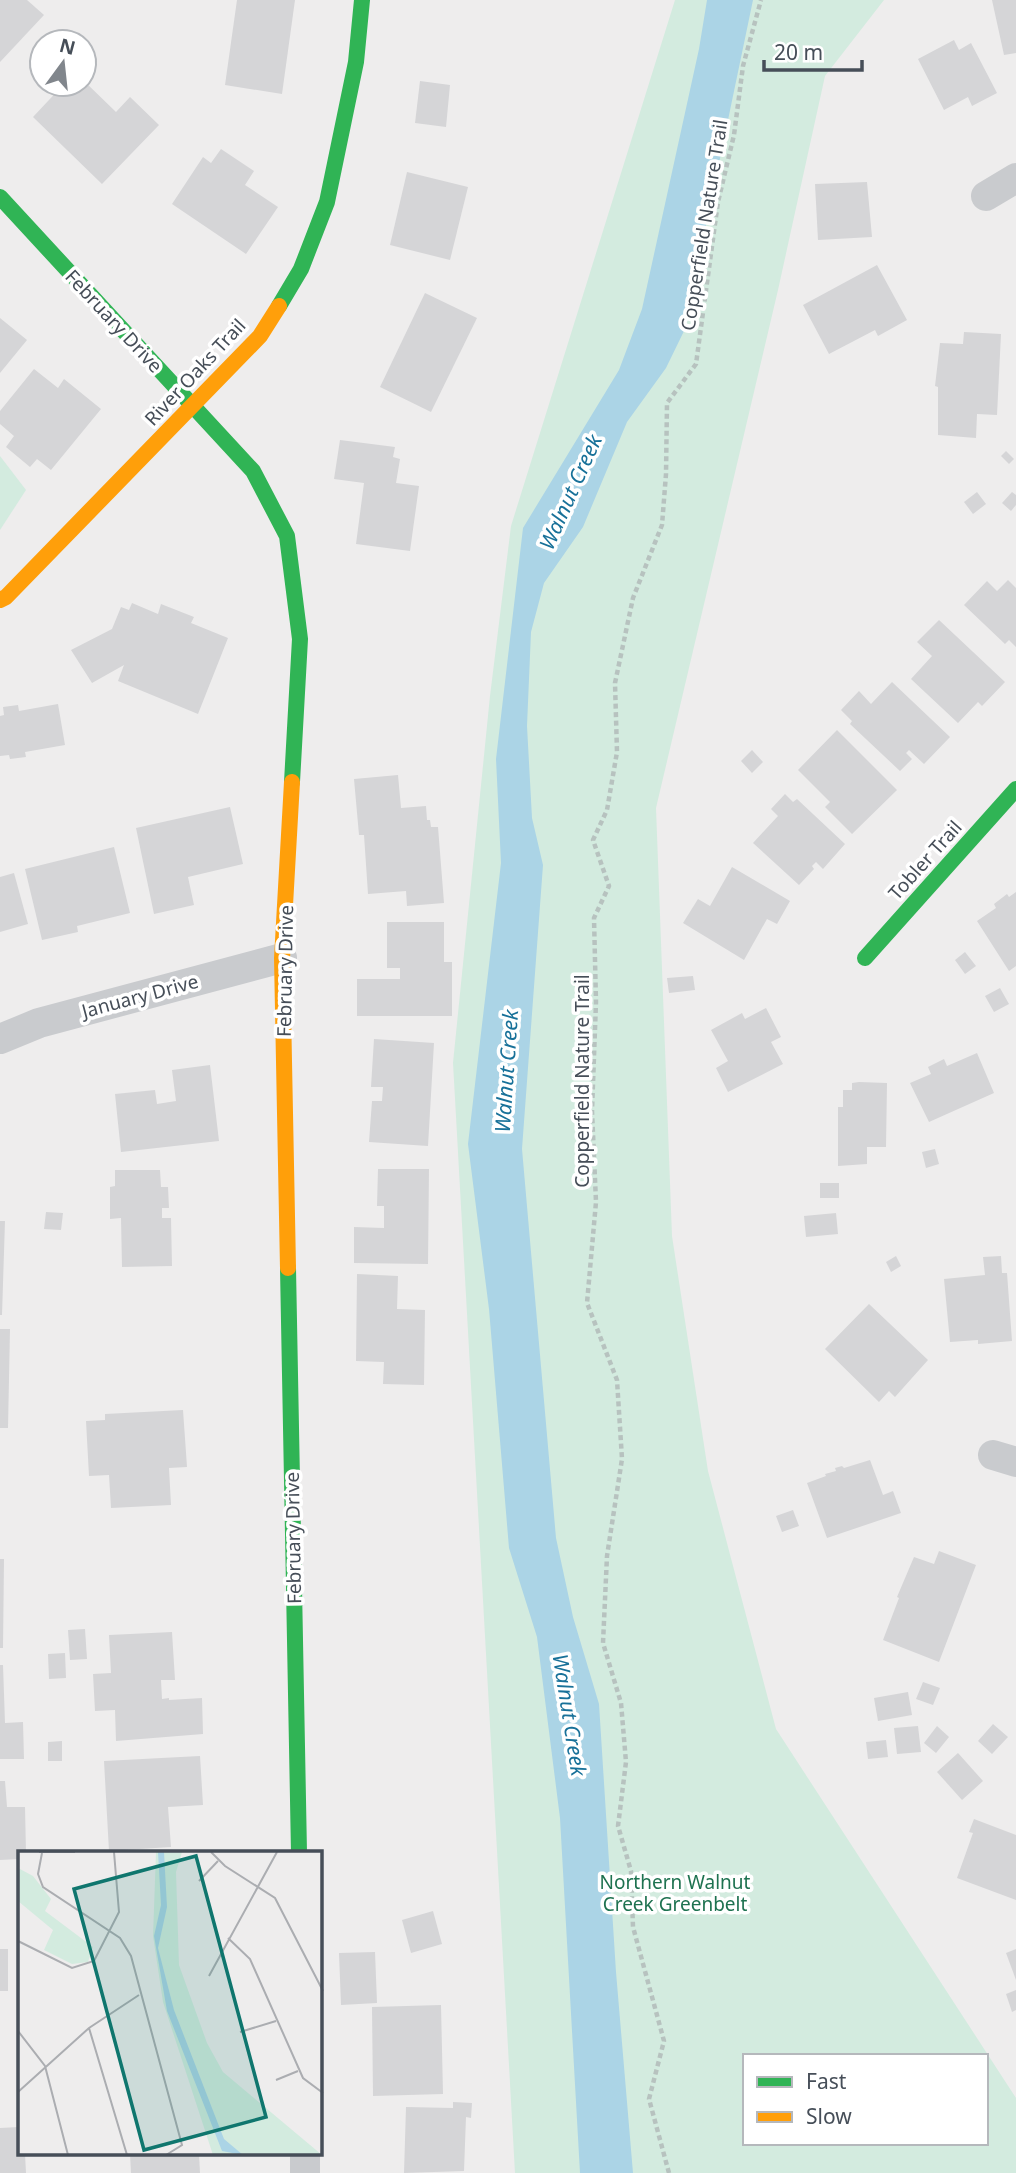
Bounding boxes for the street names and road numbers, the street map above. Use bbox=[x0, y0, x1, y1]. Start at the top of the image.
street label: Copperfield Nature Trail bbox=[674, 118, 734, 332]
street label: February Drive bbox=[59, 264, 169, 378]
street label: River Oaks Trail bbox=[139, 313, 251, 431]
street label: Tobler Trail bbox=[882, 815, 968, 905]
street label: February Drive bbox=[271, 905, 299, 1037]
street label: January Drive bbox=[77, 968, 201, 1025]
street label: Copperfield Nature Trail bbox=[569, 974, 595, 1188]
street label: February Drive bbox=[279, 1472, 307, 1604]

